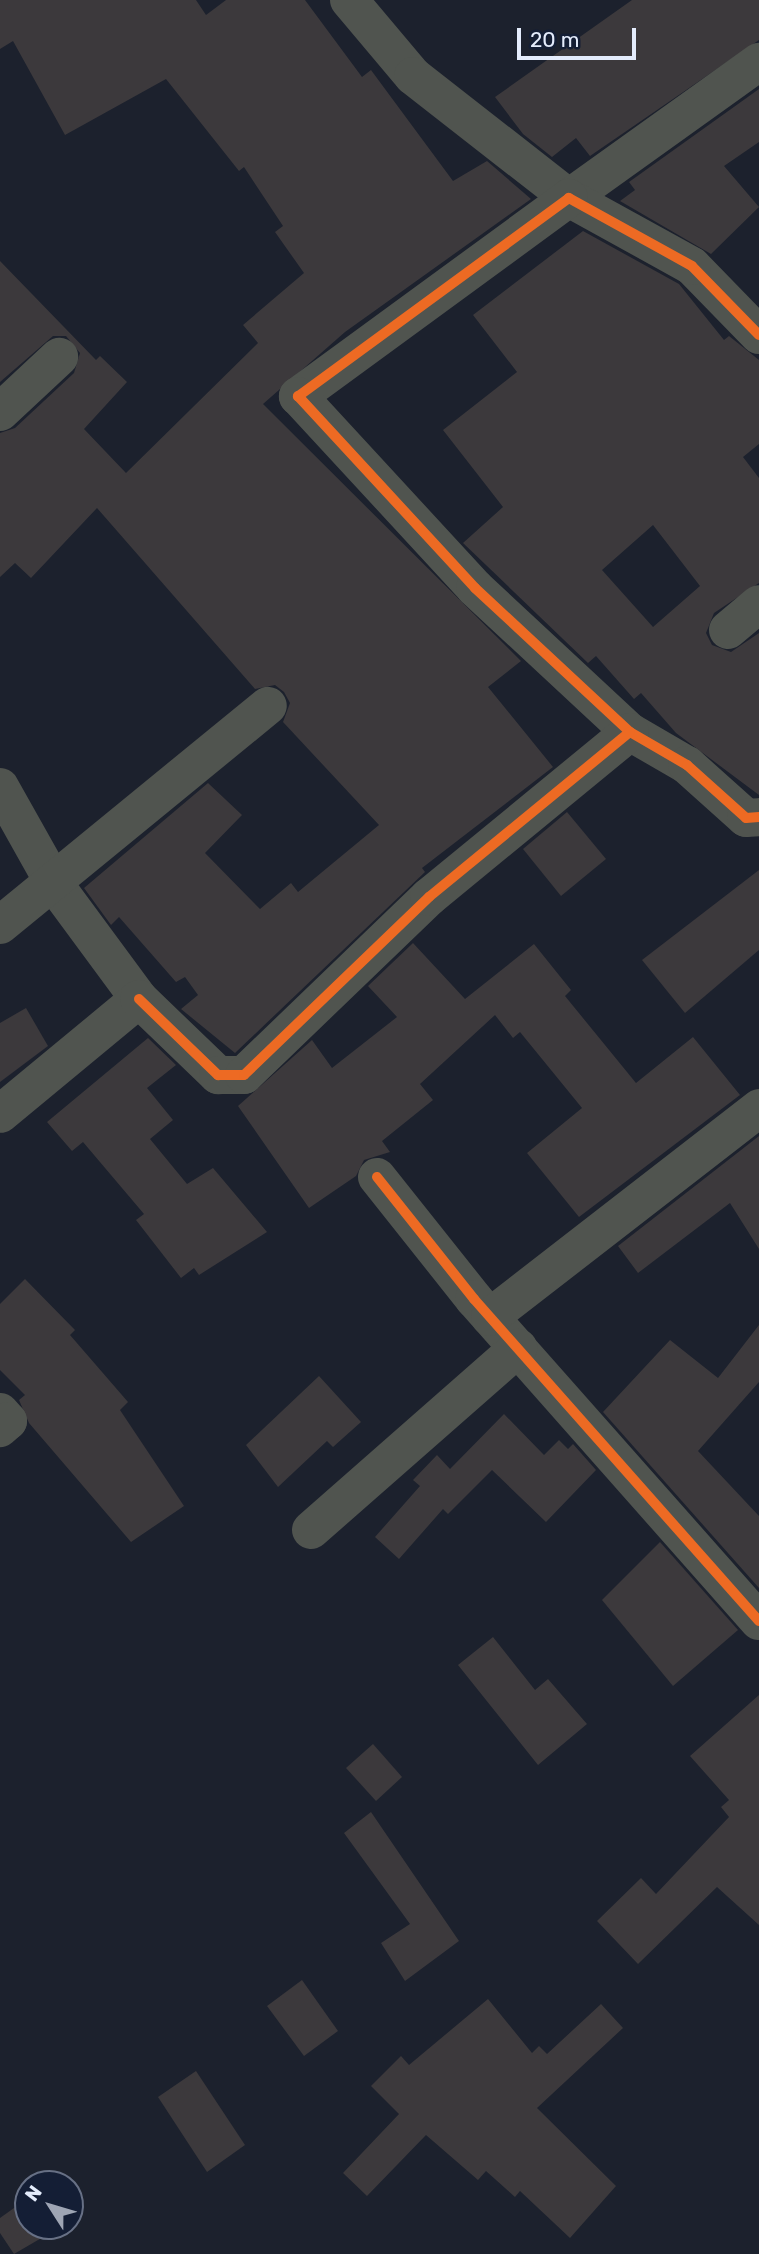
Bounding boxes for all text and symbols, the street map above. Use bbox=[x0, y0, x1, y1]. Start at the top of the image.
scale bar bbox=[521, 14, 640, 58]
text: 20 m bbox=[530, 27, 579, 52]
north arrow bbox=[14, 2170, 84, 2240]
text: N bbox=[20, 2181, 47, 2206]

